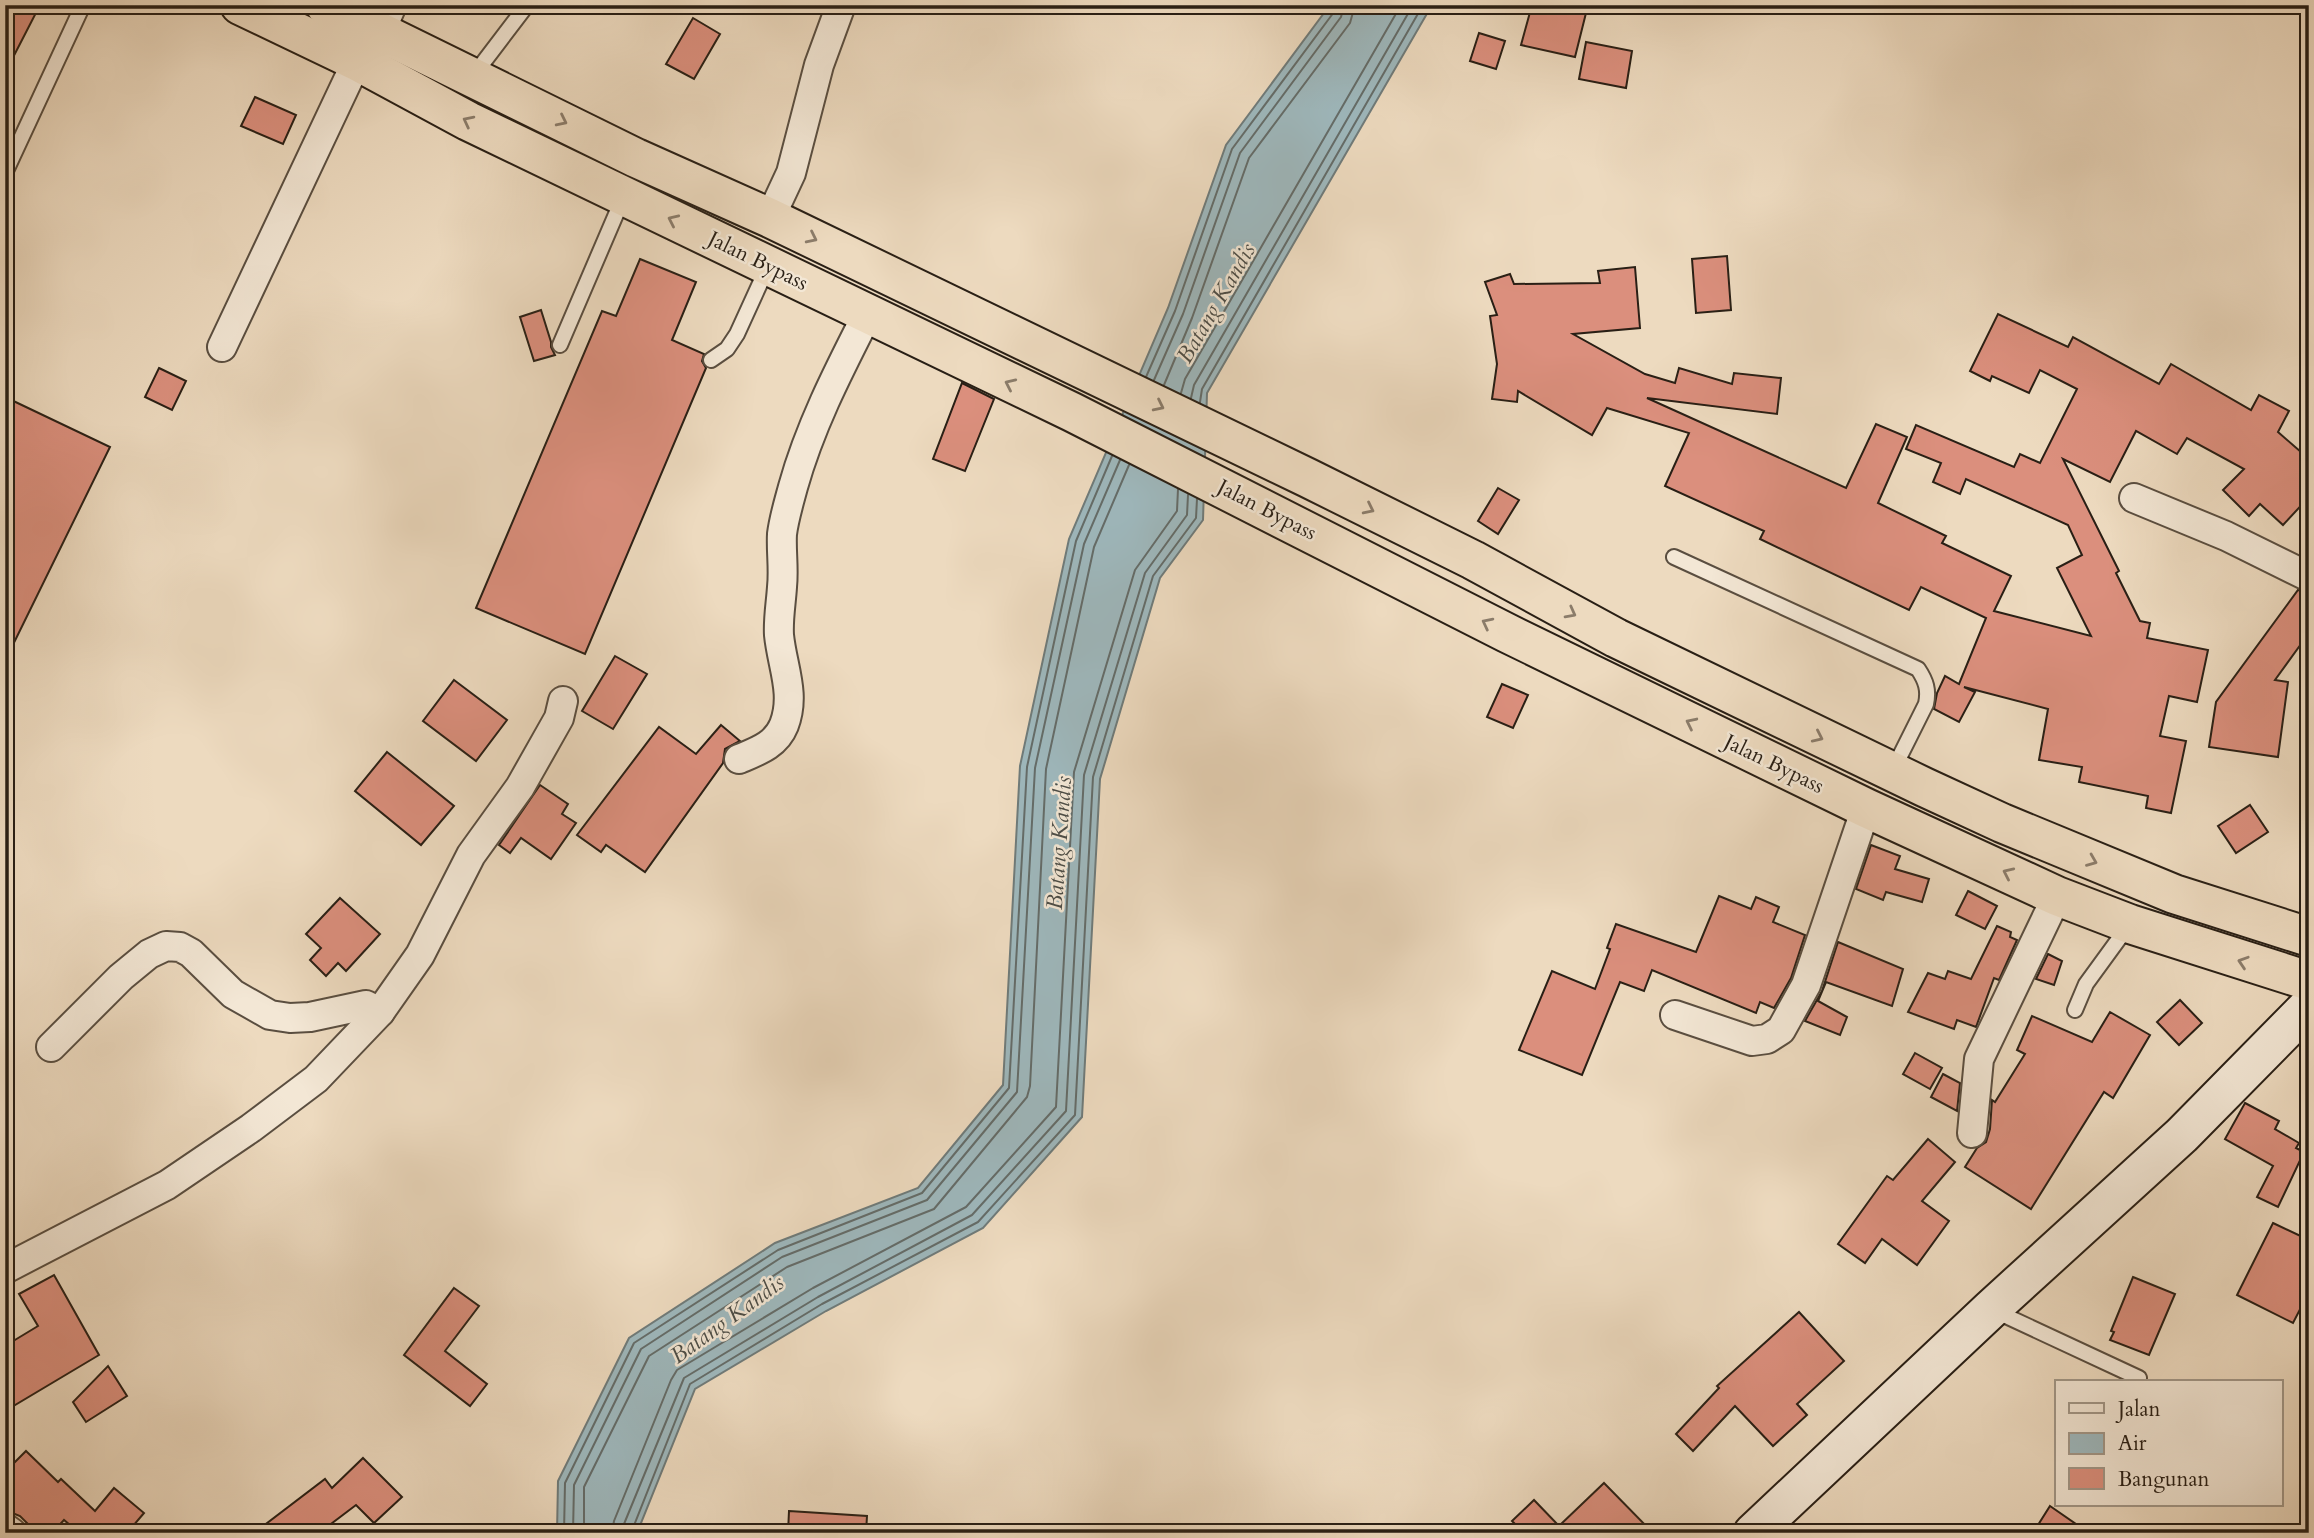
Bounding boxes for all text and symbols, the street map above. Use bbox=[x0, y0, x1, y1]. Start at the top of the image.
one-way arrow bbox=[555, 113, 567, 127]
one-way arrow bbox=[463, 116, 475, 129]
one-way arrow bbox=[668, 214, 680, 228]
street label: Jalan Bypass bbox=[700, 223, 813, 298]
one-way arrow bbox=[805, 230, 817, 244]
water label: Batang Kandis bbox=[1169, 237, 1263, 369]
one-way arrow bbox=[1005, 378, 1017, 392]
one-way arrow bbox=[1152, 397, 1164, 411]
street label: Jalan Bypass bbox=[1210, 471, 1322, 547]
one-way arrow bbox=[1362, 500, 1374, 514]
one-way arrow bbox=[1564, 605, 1576, 619]
one-way arrow bbox=[1482, 617, 1494, 631]
one-way arrow bbox=[1686, 718, 1698, 732]
street label: Jalan Bypass bbox=[1716, 726, 1829, 801]
one-way arrow bbox=[1811, 729, 1823, 743]
water label: Batang Kandis bbox=[1039, 775, 1079, 911]
one-way arrow bbox=[2086, 852, 2098, 866]
one-way arrow bbox=[2003, 867, 2015, 881]
one-way arrow bbox=[2238, 956, 2250, 970]
water label: Batang Kandis bbox=[664, 1267, 790, 1371]
legend bbox=[2055, 1380, 2282, 1506]
text: Jalan bbox=[2115, 1395, 2161, 1424]
text: Air bbox=[2118, 1429, 2147, 1458]
text: Bangunan bbox=[2118, 1465, 2210, 1494]

